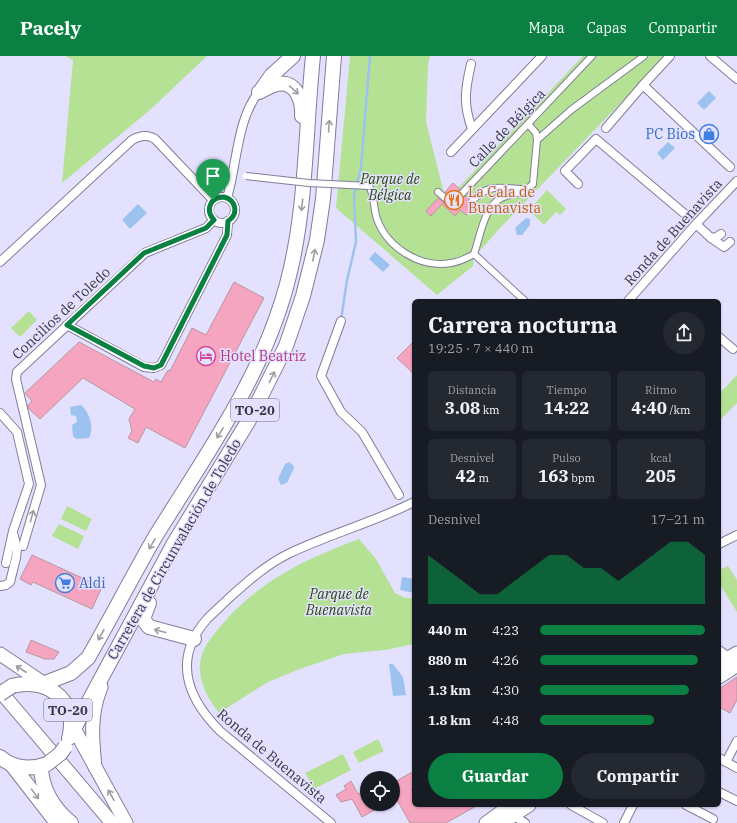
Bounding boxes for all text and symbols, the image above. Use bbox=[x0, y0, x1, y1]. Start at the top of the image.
text: Pacely bbox=[20, 16, 81, 40]
text: Mapa bbox=[529, 19, 565, 37]
text: Capas bbox=[587, 19, 627, 37]
text: Compartir bbox=[649, 19, 717, 37]
street label: Calle de Bélgica bbox=[465, 84, 549, 171]
one-way arrow bbox=[289, 86, 299, 95]
one-way arrow bbox=[325, 120, 332, 133]
shop icon: PC Bios bbox=[698, 123, 720, 145]
place label: PC Bios bbox=[645, 125, 695, 143]
pin bbox=[196, 159, 230, 200]
icon: arrive bbox=[202, 165, 224, 187]
park label: Parque de Bélgica bbox=[359, 170, 421, 204]
street label: Ronda de Buenavista bbox=[620, 175, 726, 289]
place label: La Cala de Buenavista bbox=[468, 183, 541, 217]
restaurant icon: La Cala de Buenavista bbox=[443, 189, 465, 211]
one-way arrow bbox=[298, 198, 306, 211]
one-way arrow bbox=[310, 249, 318, 262]
street label: Concilios de Toledo bbox=[8, 263, 114, 363]
text: Carrera nocturna bbox=[428, 310, 617, 339]
button: share bbox=[663, 312, 705, 354]
text: 19:25 · 7 × 440 m bbox=[428, 340, 534, 357]
hotel icon: Hotel Beatriz bbox=[195, 345, 217, 367]
place label: Hotel Beatriz bbox=[220, 347, 306, 365]
one-way arrow bbox=[269, 372, 276, 384]
text: Distancia bbox=[448, 383, 496, 397]
text: Tiempo bbox=[546, 383, 587, 397]
text: Ritmo bbox=[645, 383, 677, 397]
text: 3.08 bbox=[445, 397, 480, 419]
text: 14:22 bbox=[544, 397, 589, 419]
text: 4:40 bbox=[631, 397, 667, 419]
road number: TO-20 bbox=[231, 399, 279, 421]
text: km bbox=[480, 403, 500, 417]
text: /km bbox=[667, 403, 690, 417]
one-way arrow bbox=[216, 427, 224, 438]
street label: Carretera de Circunvalación de Toledo bbox=[103, 435, 245, 663]
text: Desnivel bbox=[450, 451, 494, 465]
text: Pulso bbox=[552, 451, 581, 465]
text: kcal bbox=[650, 451, 671, 465]
text: 42 bbox=[455, 465, 476, 487]
text: 163 bbox=[538, 465, 569, 487]
text: 205 bbox=[646, 465, 676, 487]
text: m bbox=[476, 471, 489, 485]
text: bpm bbox=[569, 471, 595, 485]
one-way arrow bbox=[29, 510, 36, 523]
text: Desnivel bbox=[428, 511, 481, 528]
text: 17–21 m bbox=[651, 511, 705, 528]
one-way arrow bbox=[147, 538, 155, 550]
supermarket icon: Aldi bbox=[54, 572, 76, 594]
place label: Aldi bbox=[79, 574, 106, 592]
park label: Parque de Buenavista bbox=[305, 585, 373, 619]
text: 440 m bbox=[428, 622, 467, 639]
text: 4:23 bbox=[492, 622, 519, 639]
one-way arrow bbox=[154, 626, 167, 634]
one-way arrow bbox=[97, 629, 104, 641]
text: 880 m bbox=[428, 652, 467, 669]
text: 4:26 bbox=[492, 652, 519, 669]
one-way arrow bbox=[16, 665, 27, 673]
text: 1.3 km bbox=[428, 682, 471, 699]
text: 4:30 bbox=[492, 682, 519, 699]
road number: TO-20 bbox=[44, 699, 92, 721]
street label: Ronda de Buenavista bbox=[213, 705, 331, 807]
text: 1.8 km bbox=[428, 712, 471, 729]
text: 4:48 bbox=[492, 712, 519, 729]
button: Guardar bbox=[428, 753, 563, 799]
button: Compartir bbox=[571, 753, 705, 799]
map controls bbox=[360, 771, 400, 811]
button: locate bbox=[360, 771, 400, 811]
one-way arrow bbox=[31, 788, 39, 799]
one-way arrow bbox=[107, 789, 114, 801]

